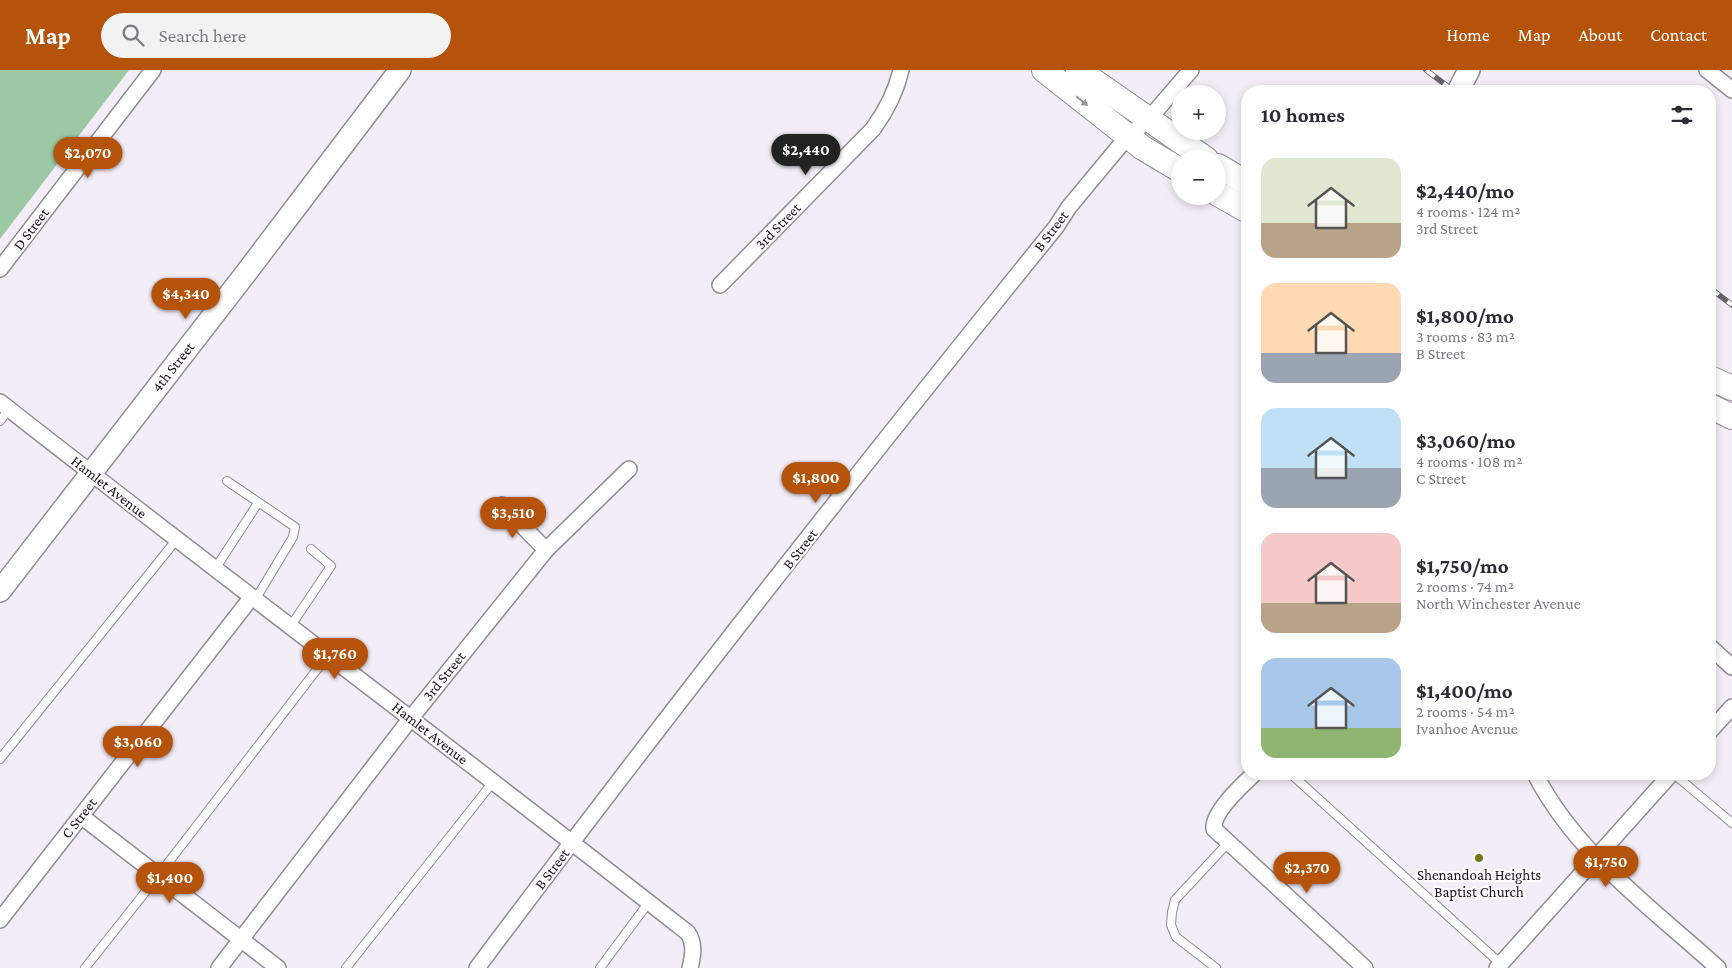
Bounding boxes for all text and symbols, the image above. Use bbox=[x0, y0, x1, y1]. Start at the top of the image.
search box bbox=[101, 13, 451, 58]
icon: search bbox=[119, 21, 147, 49]
text: Map bbox=[25, 22, 71, 49]
text: Search here bbox=[159, 25, 246, 46]
text: Home bbox=[1447, 25, 1490, 45]
text: Map bbox=[1518, 25, 1550, 45]
text: About bbox=[1578, 25, 1622, 45]
text: Contact bbox=[1650, 25, 1707, 45]
map controls bbox=[1171, 85, 1226, 205]
button: + bbox=[1171, 85, 1226, 140]
one-way arrow bbox=[1075, 95, 1088, 106]
icon: filters bbox=[1668, 101, 1696, 129]
text: 10 homes bbox=[1261, 103, 1345, 127]
pin: $2,440 bbox=[765, 134, 847, 176]
pin: $2,070 bbox=[47, 136, 129, 179]
text: $2,440 bbox=[782, 141, 830, 158]
text: $2,070 bbox=[64, 144, 112, 161]
button: − bbox=[1171, 150, 1226, 205]
icon: home bbox=[1301, 178, 1361, 238]
text: $2,440/mo bbox=[1416, 179, 1514, 203]
street label: 3rd Street bbox=[752, 199, 805, 252]
text: 4 rooms · 124 m² bbox=[1416, 203, 1521, 220]
street label: D Street bbox=[10, 204, 52, 253]
street label: B Street bbox=[1031, 207, 1072, 254]
text: 3rd Street bbox=[1416, 220, 1478, 237]
pin: $4,340 bbox=[145, 278, 227, 320]
text: $4,340 bbox=[162, 285, 210, 302]
icon: home bbox=[1301, 303, 1361, 363]
text: $1,800/mo bbox=[1416, 304, 1514, 328]
text: 3 rooms · 83 m² bbox=[1416, 328, 1515, 345]
street label: 4th Street bbox=[149, 338, 198, 395]
text: B Street bbox=[1416, 345, 1465, 362]
icon: home bbox=[1301, 428, 1361, 488]
text: $3,060/mo bbox=[1416, 429, 1515, 453]
street label: Hamlet Avenue bbox=[68, 453, 150, 522]
text: 4 rooms · 108 m² bbox=[1416, 453, 1522, 470]
pin: $1,800 bbox=[775, 462, 857, 504]
text: $1,800 bbox=[792, 469, 840, 486]
text: C Street bbox=[1416, 470, 1466, 487]
pin: $3,510 bbox=[472, 496, 554, 539]
text: $3,510 bbox=[491, 504, 535, 521]
street label: B Street bbox=[779, 525, 821, 572]
icon: home bbox=[1301, 553, 1361, 613]
text: $1,750/mo bbox=[1416, 554, 1509, 578]
text: 2 rooms · 74 m² bbox=[1416, 578, 1514, 595]
text: North Winchester Avenue bbox=[1416, 595, 1581, 612]
pin: $1,760 bbox=[294, 638, 376, 680]
text: $1,760 bbox=[313, 645, 357, 662]
street label: 3rd Street bbox=[420, 648, 469, 704]
icon: home bbox=[1301, 678, 1361, 738]
text: $1,400/mo bbox=[1416, 679, 1513, 703]
street label: Hamlet Avenue bbox=[389, 699, 471, 768]
text: 2 rooms · 54 m² bbox=[1416, 703, 1515, 720]
text: Ivanhoe Avenue bbox=[1416, 720, 1518, 737]
pin: $3,060 bbox=[97, 726, 179, 768]
text: $3,060 bbox=[114, 733, 162, 750]
street label: C Street bbox=[58, 794, 100, 841]
street label: B Street bbox=[532, 845, 573, 892]
pin: $1,750 bbox=[1565, 846, 1647, 888]
pin: $2,370 bbox=[1266, 852, 1348, 894]
marker: Shenandoah Heights Baptist Church bbox=[1473, 852, 1485, 864]
text: $1,750 bbox=[1584, 853, 1628, 870]
text: $2,370 bbox=[1284, 859, 1330, 876]
pin: $1,400 bbox=[129, 862, 211, 904]
place label: Shenandoah Heights Baptist Church bbox=[1417, 867, 1541, 901]
text: $1,400 bbox=[147, 869, 193, 886]

